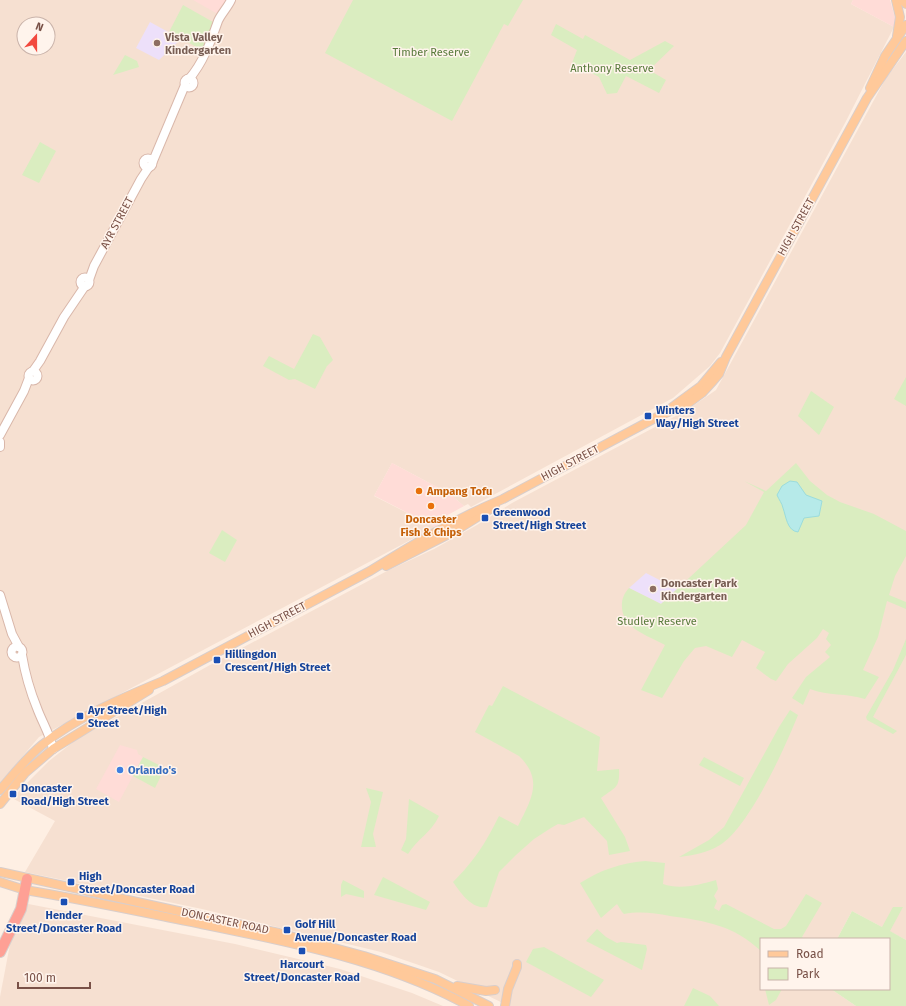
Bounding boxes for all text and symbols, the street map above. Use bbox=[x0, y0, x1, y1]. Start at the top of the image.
north arrow bbox=[16, 16, 56, 56]
text: N bbox=[34, 20, 45, 35]
place label: Vista Valley Kindergarten bbox=[164, 31, 231, 57]
marker: Vista Valley Kindergarten bbox=[152, 38, 162, 48]
park label: Timber Reserve bbox=[392, 46, 470, 59]
park label: Anthony Reserve bbox=[570, 62, 654, 75]
street label: AYR STREET bbox=[98, 195, 136, 251]
street label: HIGH STREET bbox=[775, 196, 817, 258]
place label: Winters Way/High Street bbox=[656, 404, 739, 430]
marker: Winters Way/High Street bbox=[643, 411, 653, 421]
street label: HIGH STREET bbox=[539, 442, 601, 484]
place label: Ampang Tofu bbox=[426, 485, 492, 498]
marker: Ampang Tofu bbox=[414, 486, 424, 496]
marker: Doncaster Fish & Chips bbox=[426, 501, 436, 511]
place label: Greenwood Street/High Street bbox=[493, 506, 587, 532]
place label: Doncaster Fish & Chips bbox=[401, 513, 462, 539]
marker: Greenwood Street/High Street bbox=[480, 513, 490, 523]
place label: Doncaster Park Kindergarten bbox=[661, 577, 738, 603]
marker: Doncaster Park Kindergarten bbox=[648, 584, 658, 594]
street label: HIGH STREET bbox=[246, 599, 308, 641]
park label: Studley Reserve bbox=[617, 615, 697, 628]
place label: Hillingdon Crescent/High Street bbox=[225, 648, 331, 674]
marker: Hillingdon Crescent/High Street bbox=[212, 655, 222, 665]
place label: Ayr Street/High Street bbox=[87, 704, 167, 730]
marker: Ayr Street/High Street bbox=[75, 711, 85, 721]
place label: Orlando's bbox=[128, 764, 177, 777]
marker: Orlando's bbox=[115, 765, 125, 775]
place label: Doncaster Road/High Street bbox=[21, 782, 109, 808]
marker: Doncaster Road/High Street bbox=[8, 789, 18, 799]
place label: High Street/Doncaster Road bbox=[79, 870, 195, 896]
marker: High Street/Doncaster Road bbox=[66, 877, 76, 887]
marker: Hender Street/Doncaster Road bbox=[59, 897, 69, 907]
street label: DONCASTER ROAD bbox=[180, 905, 270, 937]
place label: Hender Street/Doncaster Road bbox=[6, 909, 122, 935]
place label: Golf Hill Avenue/Doncaster Road bbox=[294, 918, 417, 944]
marker: Golf Hill Avenue/Doncaster Road bbox=[282, 925, 292, 935]
legend bbox=[760, 938, 890, 990]
marker: Harcourt Street/Doncaster Road bbox=[297, 946, 307, 956]
text: Road bbox=[796, 947, 824, 961]
place label: Harcourt Street/Doncaster Road bbox=[244, 958, 360, 984]
scale bar bbox=[18, 964, 90, 990]
text: Park bbox=[796, 967, 820, 981]
text: 100 m bbox=[24, 971, 56, 985]

